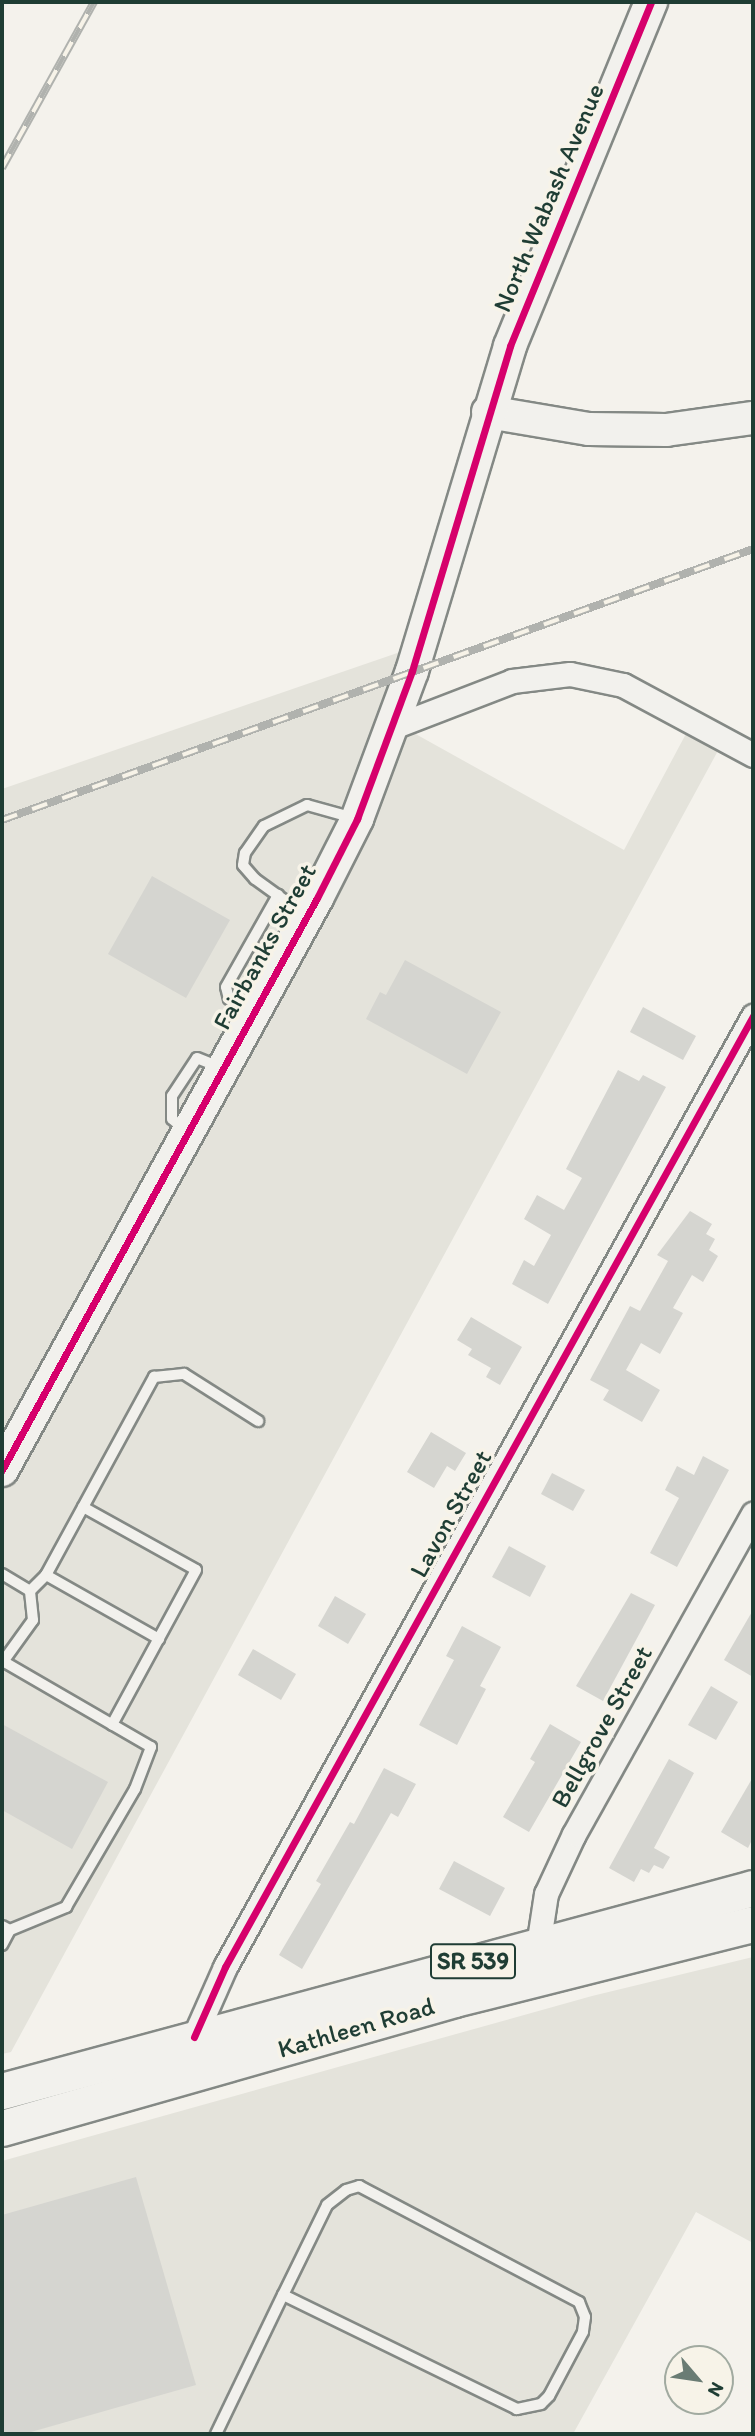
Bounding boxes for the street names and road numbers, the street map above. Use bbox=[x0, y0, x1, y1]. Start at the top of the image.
street label: North Wabash Avenue bbox=[487, 79, 611, 317]
street label: Fairbanks Street bbox=[207, 859, 323, 1035]
street label: Lavon Street bbox=[403, 1445, 499, 1583]
street label: Bellgrove Street bbox=[545, 1641, 659, 1813]
road number: SR 539 bbox=[429, 1940, 517, 1982]
street label: Kathleen Road bbox=[274, 1991, 438, 2065]

